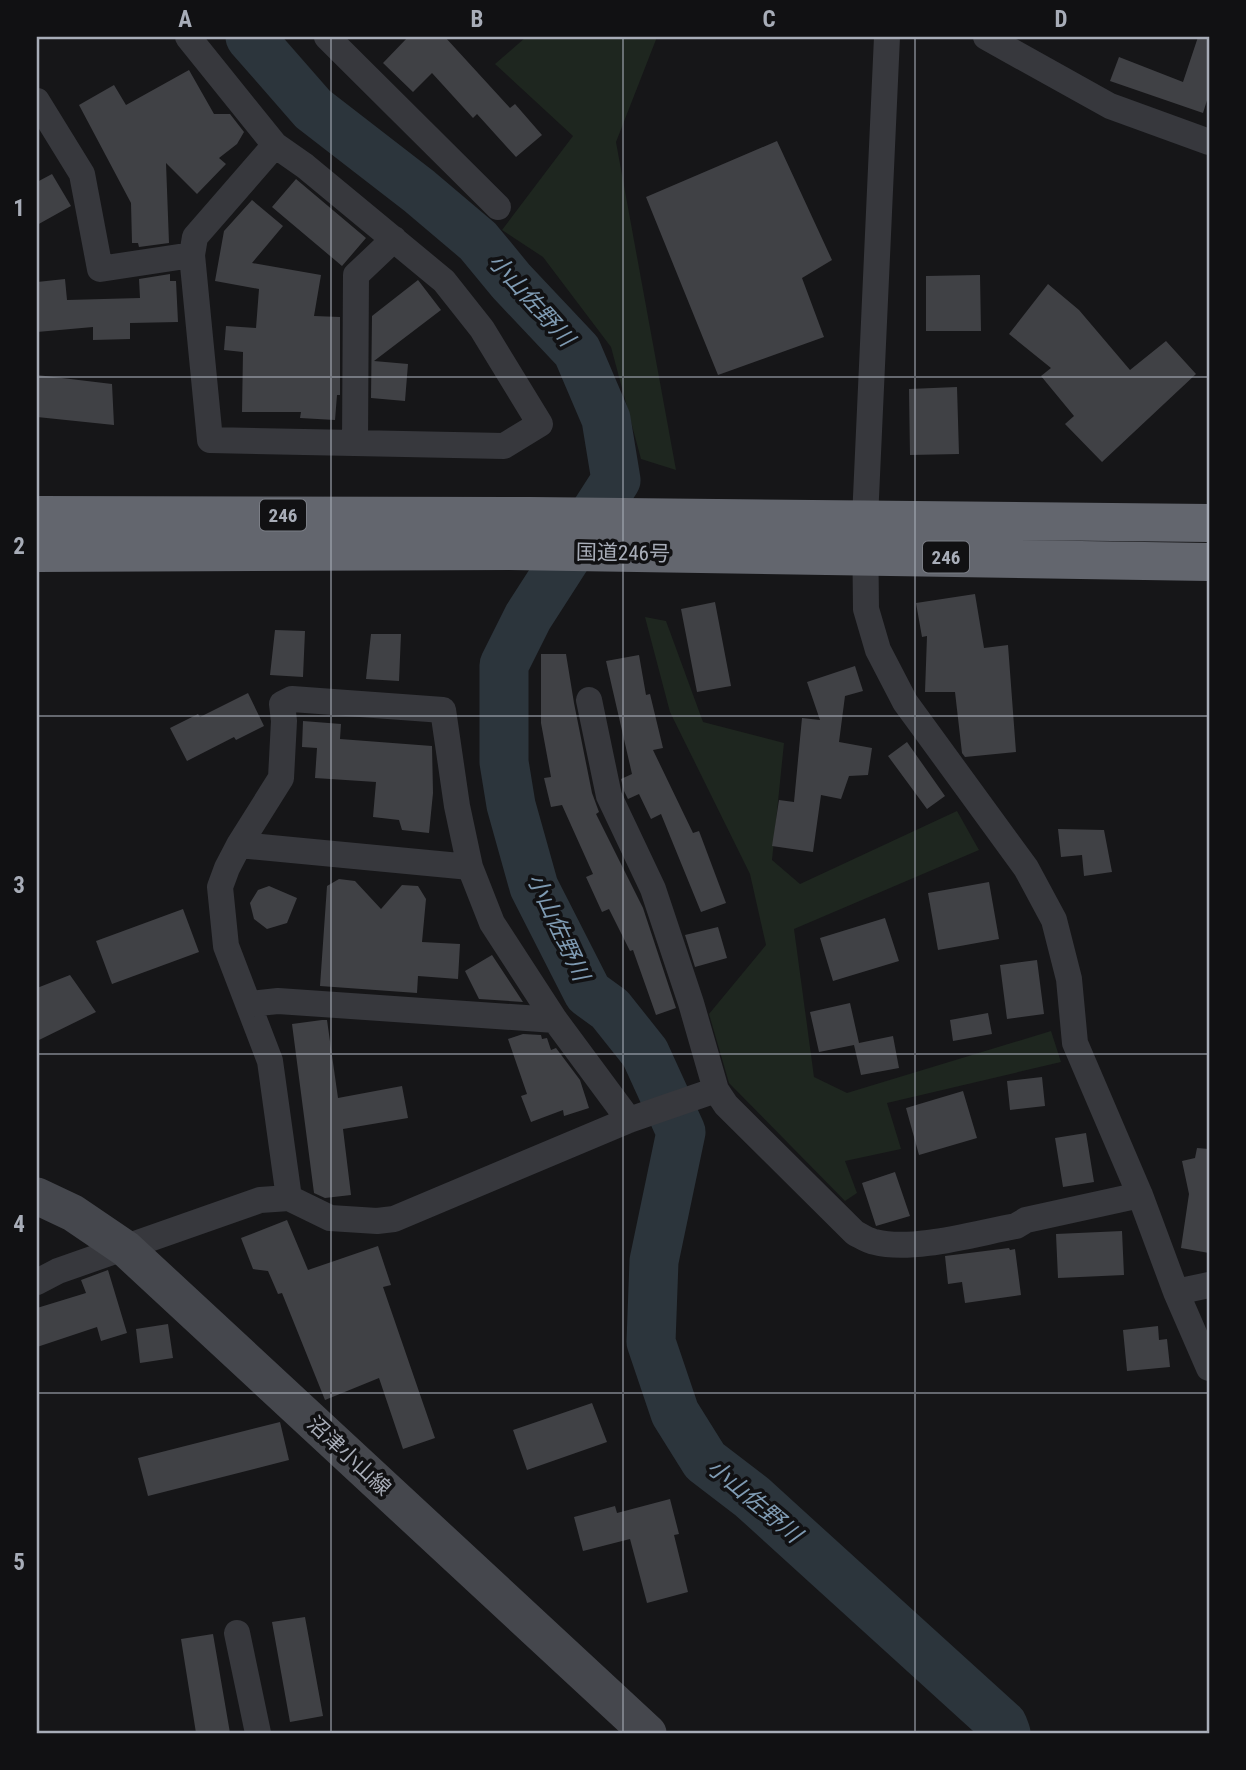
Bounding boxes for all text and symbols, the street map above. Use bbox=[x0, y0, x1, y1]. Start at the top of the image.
text: A bbox=[178, 6, 192, 33]
text: B bbox=[471, 6, 483, 33]
text: C bbox=[762, 6, 776, 33]
text: D bbox=[1055, 6, 1068, 33]
text: 1 bbox=[13, 195, 25, 222]
water label: 小山佐野川 bbox=[482, 248, 582, 354]
road number: 246 bbox=[260, 500, 306, 530]
text: 2 bbox=[13, 533, 25, 560]
street label: 国道246号 bbox=[576, 540, 670, 566]
road number: 246 bbox=[923, 542, 969, 572]
water label: 小山佐野川 bbox=[521, 869, 596, 988]
text: 3 bbox=[13, 872, 25, 899]
text: 4 bbox=[13, 1211, 25, 1238]
street label: 沼津小山線 bbox=[302, 1411, 396, 1501]
water label: 小山佐野川 bbox=[701, 1454, 809, 1550]
text: 5 bbox=[13, 1549, 25, 1576]

